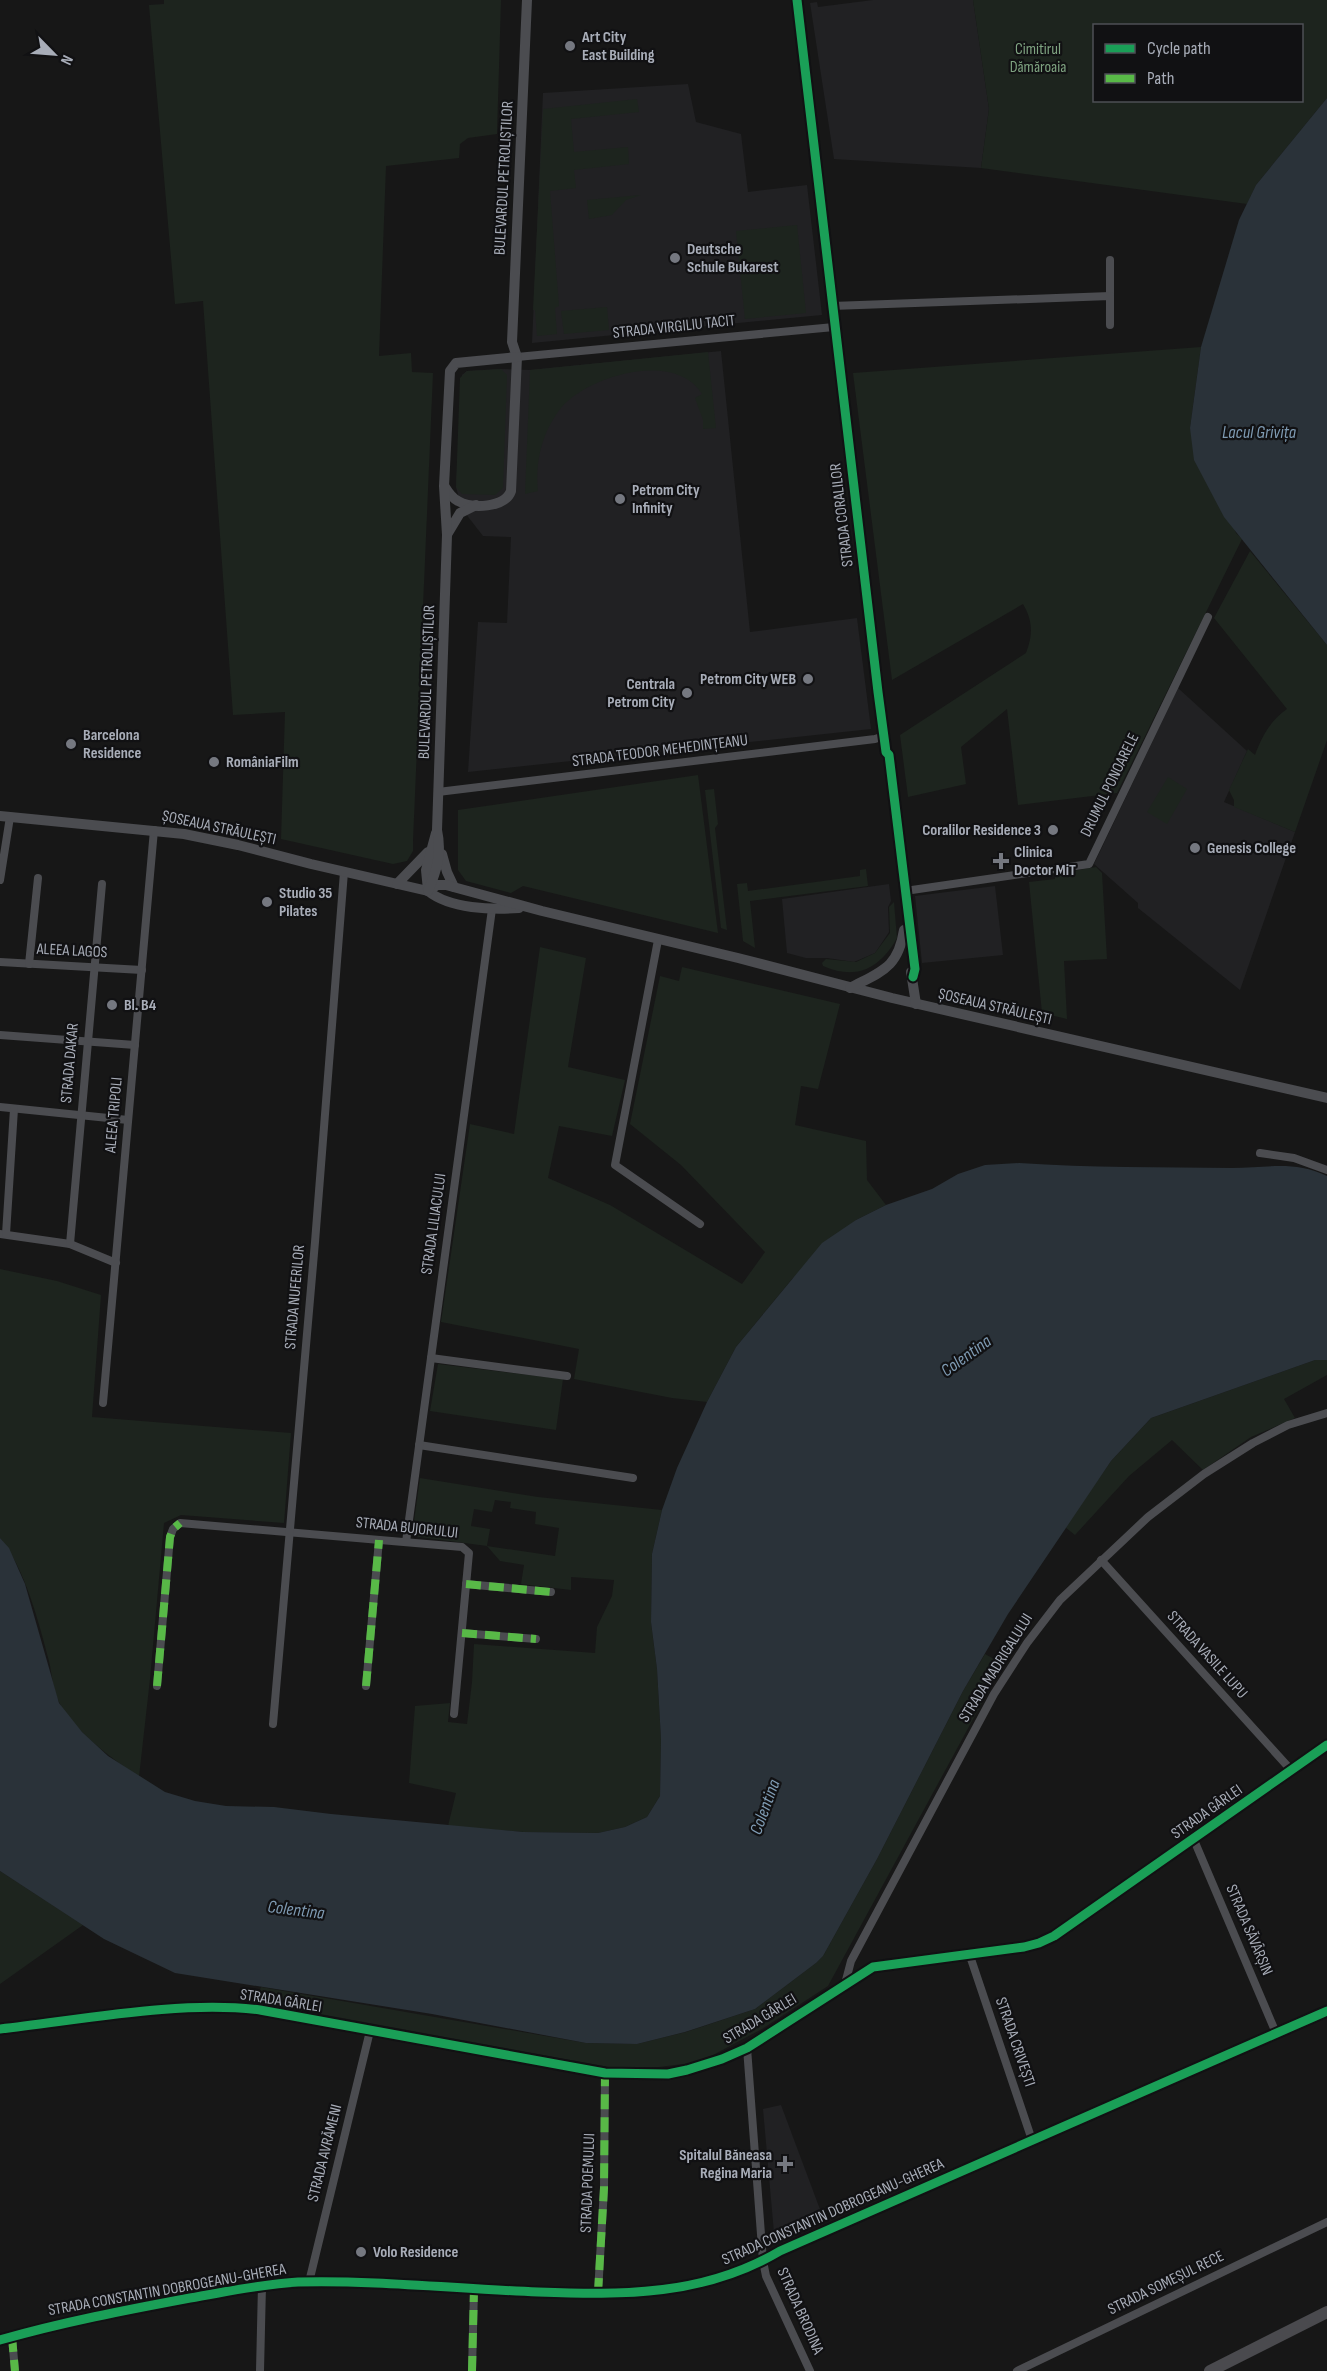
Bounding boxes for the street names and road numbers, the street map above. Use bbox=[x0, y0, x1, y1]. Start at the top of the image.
street label: BULEVARDUL PETROLIȘTILOR bbox=[490, 100, 518, 256]
street label: STRADA VIRGILIU TACIT bbox=[612, 311, 737, 343]
street label: STRADA CORALILOR bbox=[826, 462, 858, 568]
street label: BULEVARDUL PETROLIȘTILOR bbox=[415, 605, 439, 759]
street label: DRUMUL PONOARELE bbox=[1077, 730, 1143, 840]
street label: STRADA TEODOR MEHEDINȚEANU bbox=[571, 731, 749, 771]
street label: ȘOSEAUA STRĂULEȘTI bbox=[160, 807, 278, 849]
street label: ALEEA LAGOS bbox=[35, 940, 108, 962]
street label: ȘOSEAUA STRĂULEȘTI bbox=[936, 985, 1054, 1029]
street label: STRADA DAKAR bbox=[57, 1022, 83, 1104]
street label: ALEEA TRIPOLI bbox=[101, 1076, 127, 1155]
street label: STRADA LILIACULUI bbox=[417, 1172, 451, 1276]
street label: STRADA NUFERILOR bbox=[281, 1244, 309, 1350]
street label: STRADA BUJORULUI bbox=[355, 1513, 459, 1543]
street label: STRADA VASILE LUPU bbox=[1163, 1607, 1251, 1703]
street label: STRADA MADRIGALULUI bbox=[955, 1610, 1037, 1726]
street label: STRADA GÂRLEI bbox=[1168, 1781, 1246, 1843]
street label: STRADA SĂVÂRȘIN bbox=[1221, 1882, 1277, 1978]
street label: STRADA GÂRLEI bbox=[239, 1985, 323, 2017]
street label: STRADA GÂRLEI bbox=[720, 1990, 800, 2048]
street label: STRADA CRIVEȘTI bbox=[991, 1995, 1039, 2089]
street label: STRADA AVRĂMENI bbox=[304, 2102, 346, 2204]
street label: STRADA POEMULUI bbox=[577, 2133, 599, 2233]
street label: STRADA CONSTANTIN DOBROGEANU-GHEREA bbox=[719, 2154, 947, 2270]
street label: STRADA SOMEȘUL RECE bbox=[1105, 2247, 1227, 2319]
street label: STRADA CONSTANTIN DOBROGEANU-GHEREA bbox=[47, 2260, 287, 2320]
street label: STRADA BRODINA bbox=[772, 2265, 828, 2357]

